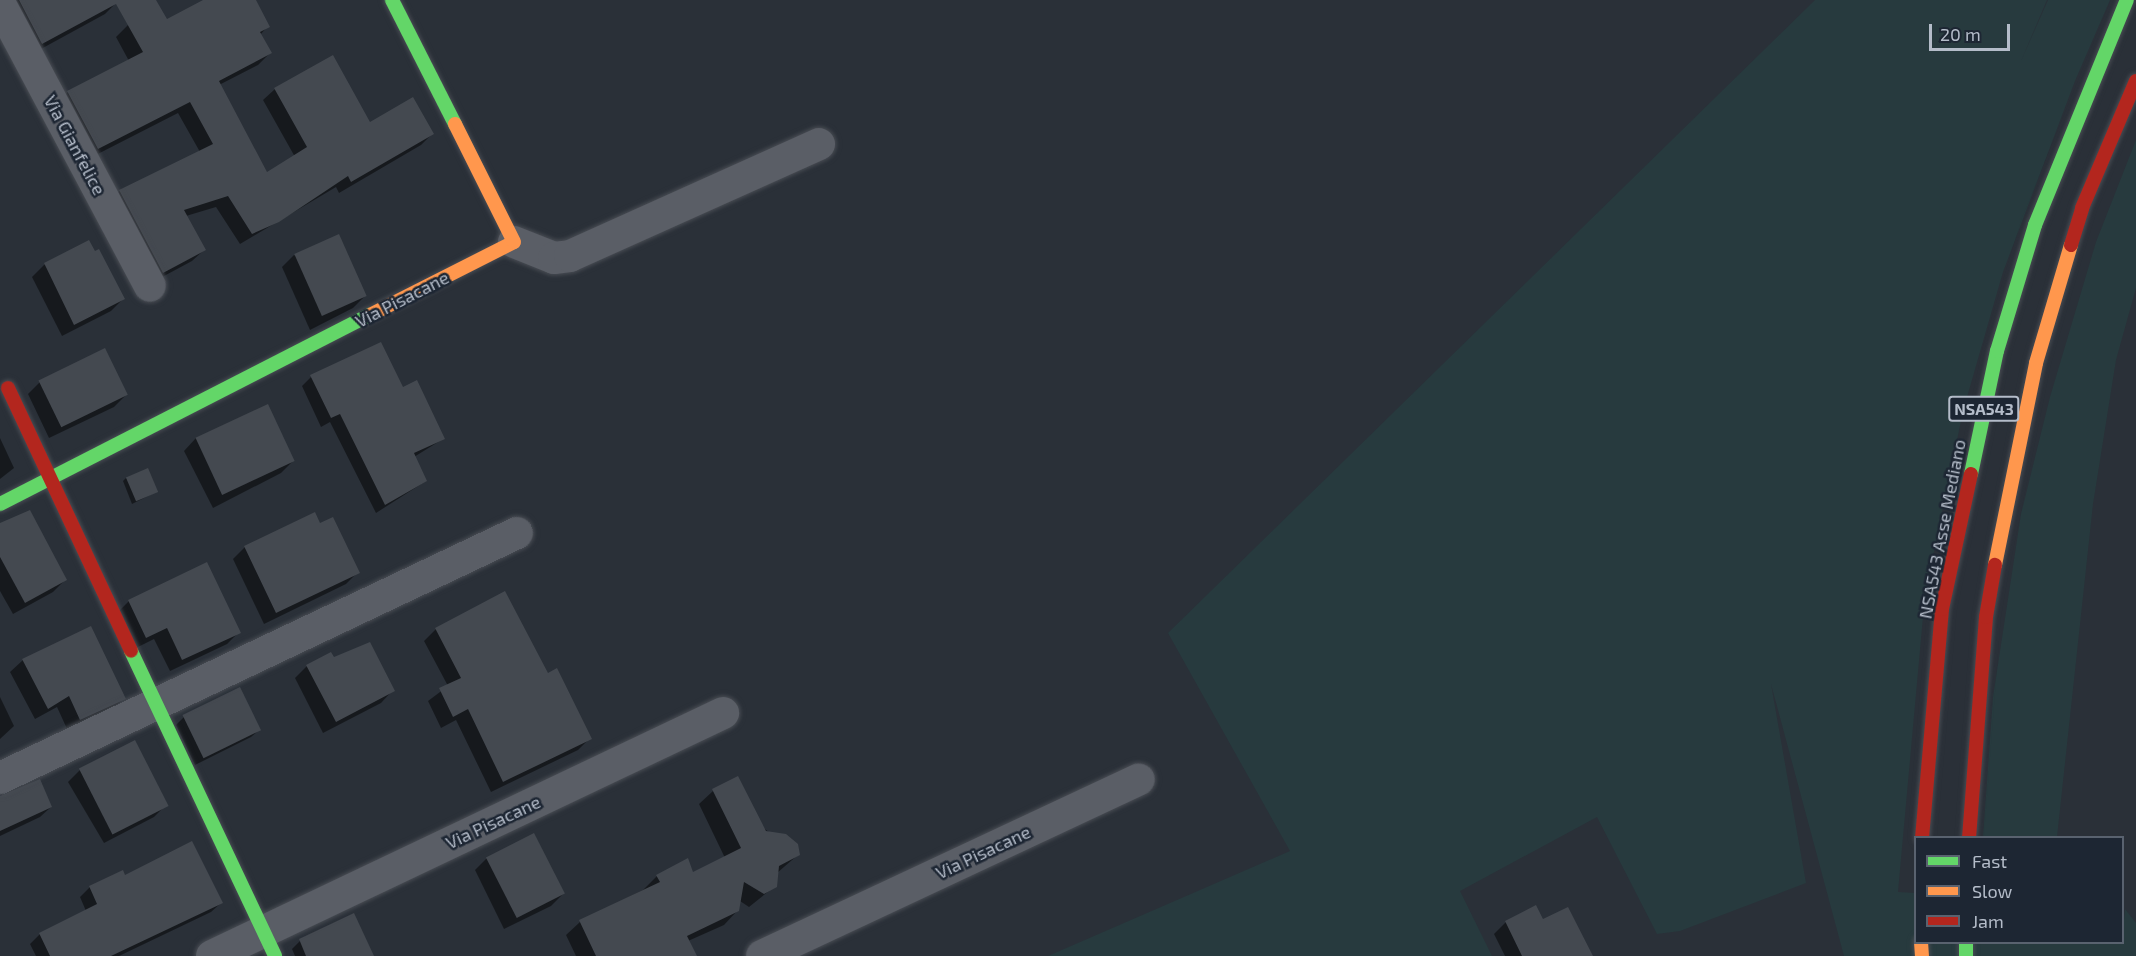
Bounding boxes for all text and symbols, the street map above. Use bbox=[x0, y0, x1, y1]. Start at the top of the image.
scale bar bbox=[1932, 12, 2013, 50]
text: 20 m bbox=[1940, 23, 1981, 45]
street label: Via Gianfelice bbox=[40, 91, 110, 199]
street label: Via Pisacane bbox=[352, 266, 452, 332]
road number: NSA543 bbox=[1948, 396, 2020, 422]
street label: NSA543 Asse Mediano bbox=[1914, 437, 1970, 621]
street label: Via Pisacane bbox=[442, 791, 544, 853]
street label: Via Pisacane bbox=[932, 821, 1034, 883]
legend bbox=[1914, 836, 2124, 944]
text: Fast bbox=[1972, 850, 2007, 872]
text: Slow bbox=[1972, 880, 2012, 902]
text: Jam bbox=[1972, 910, 2004, 932]

